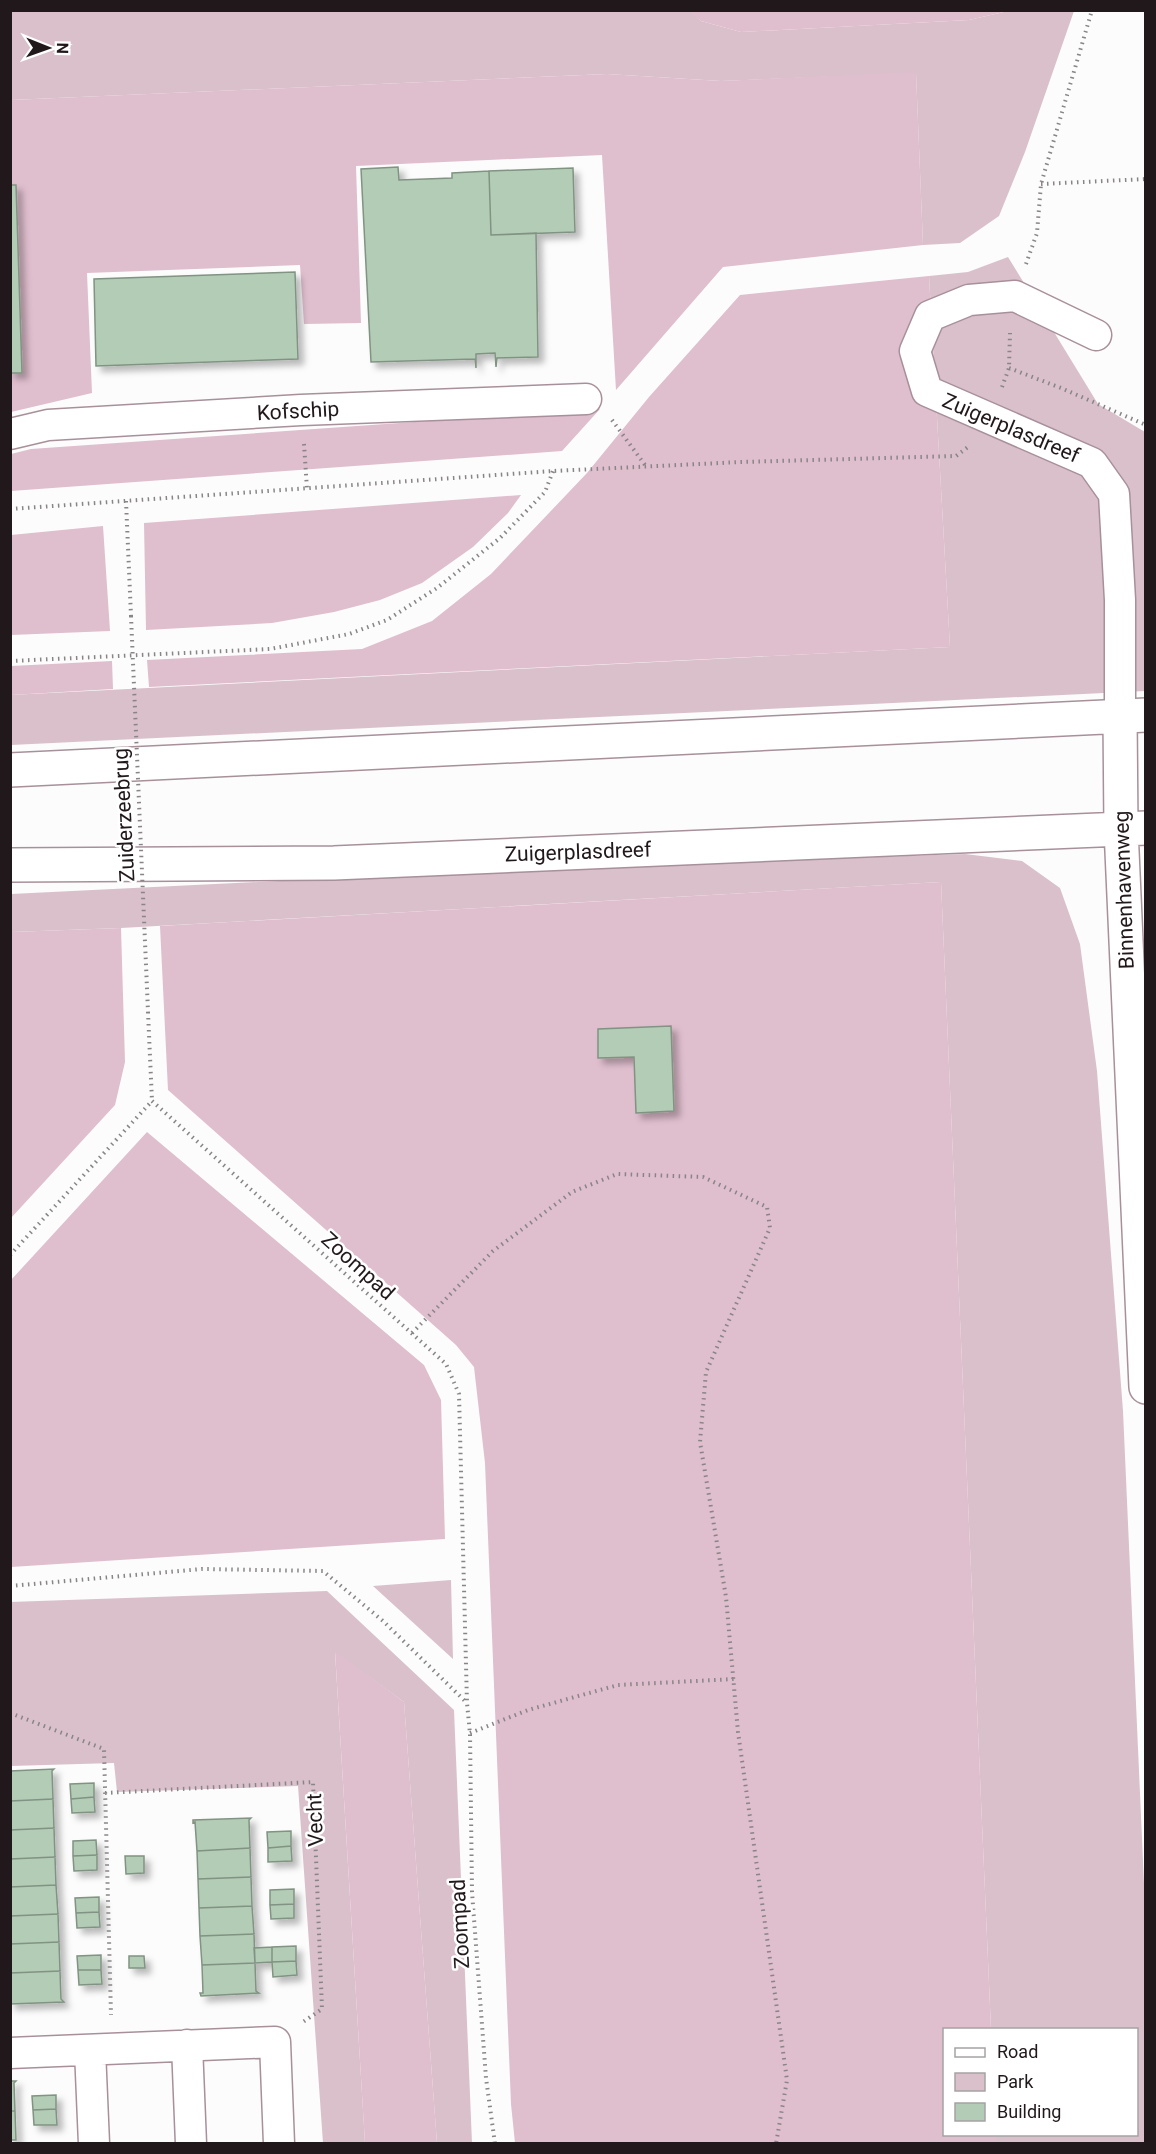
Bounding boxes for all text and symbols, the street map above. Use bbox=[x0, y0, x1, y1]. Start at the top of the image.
north arrow bbox=[18, 18, 78, 78]
text: N bbox=[53, 42, 72, 54]
street label: Zuigerplasdreef bbox=[939, 388, 1084, 468]
street label: Kofschip bbox=[256, 397, 340, 425]
street label: Zuiderzeebrug bbox=[109, 747, 139, 883]
street label: Binnenhavenweg bbox=[1109, 810, 1139, 970]
street label: Zuigerplasdreef bbox=[504, 837, 652, 867]
street label: Zoompad bbox=[317, 1227, 399, 1305]
street label: Vecht bbox=[302, 1793, 328, 1847]
street label: Zoompad bbox=[446, 1879, 474, 1969]
legend bbox=[943, 2028, 1138, 2136]
text: Road bbox=[997, 2041, 1038, 2062]
text: Park bbox=[997, 2071, 1034, 2092]
text: Building bbox=[997, 2101, 1061, 2122]

